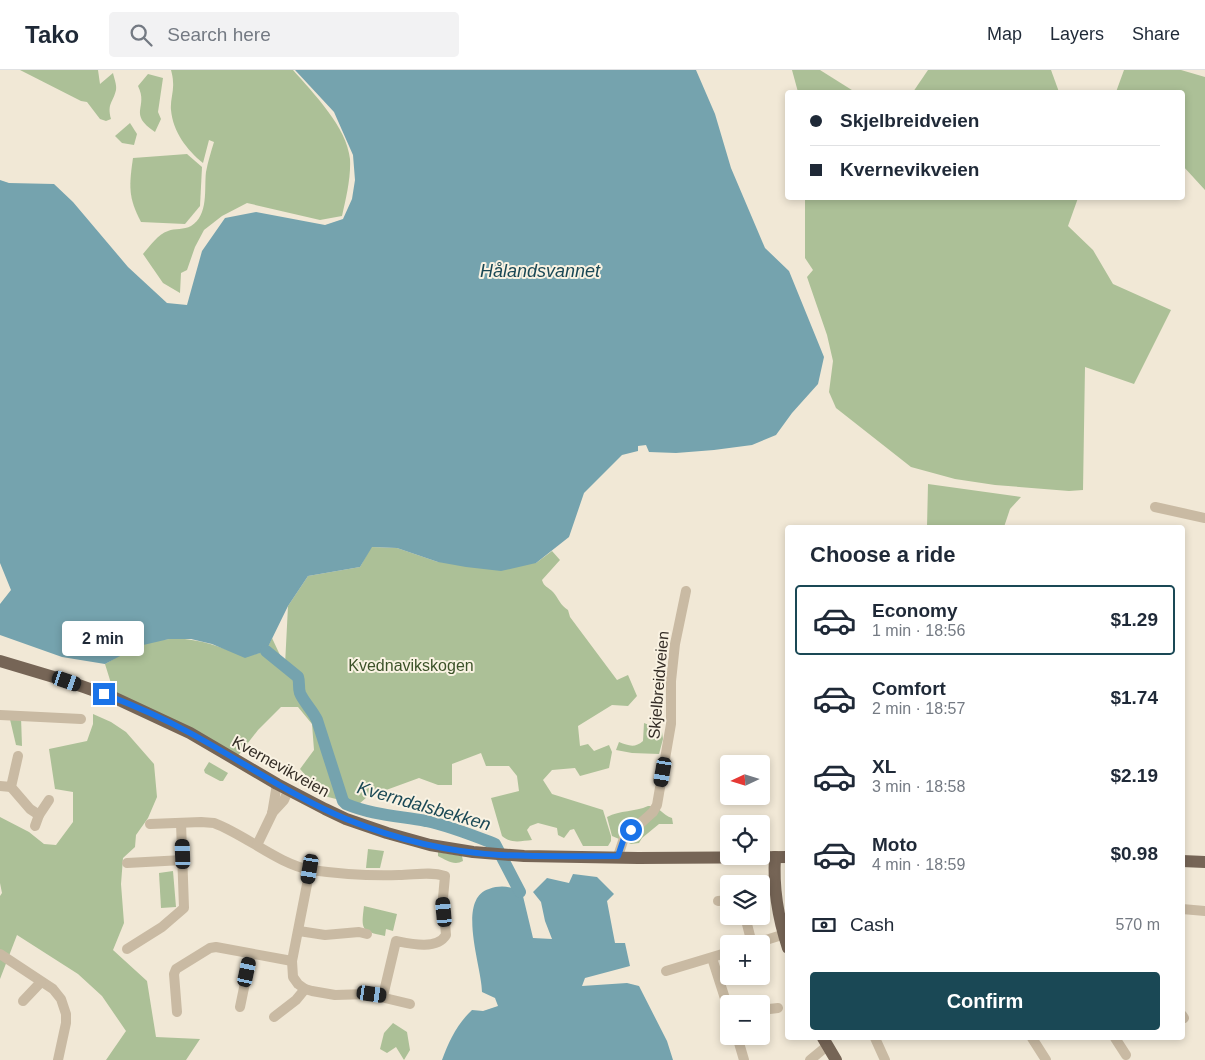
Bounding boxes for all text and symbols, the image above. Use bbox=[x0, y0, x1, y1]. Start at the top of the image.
search box bbox=[109, 12, 459, 57]
text: Tako bbox=[25, 21, 79, 48]
icon: search bbox=[127, 21, 155, 49]
text: Search here bbox=[167, 24, 271, 45]
text: Map bbox=[987, 24, 1022, 44]
text: Layers bbox=[1050, 24, 1104, 44]
text: Share bbox=[1132, 24, 1180, 44]
text: Skjelbreidveien bbox=[840, 110, 979, 131]
text: Kvernevikveien bbox=[840, 159, 979, 180]
water label: Hålandsvannet bbox=[480, 261, 601, 281]
text: Choose a ride bbox=[810, 542, 955, 567]
icon: car bbox=[812, 598, 857, 643]
text: Economy bbox=[872, 600, 958, 621]
text: $1.29 bbox=[1110, 609, 1158, 630]
callout: 2 min bbox=[63, 622, 145, 656]
text: 1 min · 18:56 bbox=[872, 622, 965, 639]
text: 2 min bbox=[82, 630, 124, 647]
street label: Skjelbreidveien bbox=[645, 630, 672, 740]
park label: Kvednavikskogen bbox=[348, 657, 474, 674]
car bbox=[50, 669, 83, 693]
icon: car bbox=[812, 676, 857, 721]
text: Comfort bbox=[872, 678, 946, 699]
route end bbox=[93, 683, 115, 705]
text: $1.74 bbox=[1110, 687, 1158, 708]
text: 2 min · 18:57 bbox=[872, 700, 965, 717]
street label: Kvernevikveien bbox=[229, 733, 332, 800]
icon: car bbox=[812, 754, 857, 799]
north arrow bbox=[720, 755, 770, 805]
map controls bbox=[720, 755, 770, 1045]
car bbox=[653, 756, 672, 788]
text: XL bbox=[872, 756, 896, 777]
text: $2.19 bbox=[1110, 765, 1158, 786]
water label: Kverndalsbekken bbox=[355, 777, 493, 835]
text: 3 min · 18:58 bbox=[872, 778, 965, 795]
button: locate bbox=[720, 815, 770, 865]
route start bbox=[620, 819, 642, 841]
icon: car bbox=[812, 832, 857, 877]
text: Moto bbox=[872, 834, 917, 855]
car bbox=[174, 839, 191, 869]
text: $0.98 bbox=[1110, 843, 1158, 864]
car bbox=[300, 853, 319, 885]
text: 4 min · 18:59 bbox=[872, 856, 965, 873]
button: layers bbox=[720, 875, 770, 925]
car bbox=[435, 896, 452, 928]
icon: cash bbox=[810, 911, 838, 939]
text: Cash bbox=[850, 914, 894, 935]
text: 570 m bbox=[1116, 916, 1160, 933]
button: + bbox=[720, 935, 770, 985]
car bbox=[236, 956, 257, 988]
button: Confirm bbox=[810, 972, 1160, 1030]
car bbox=[356, 984, 387, 1004]
button: − bbox=[720, 995, 770, 1045]

